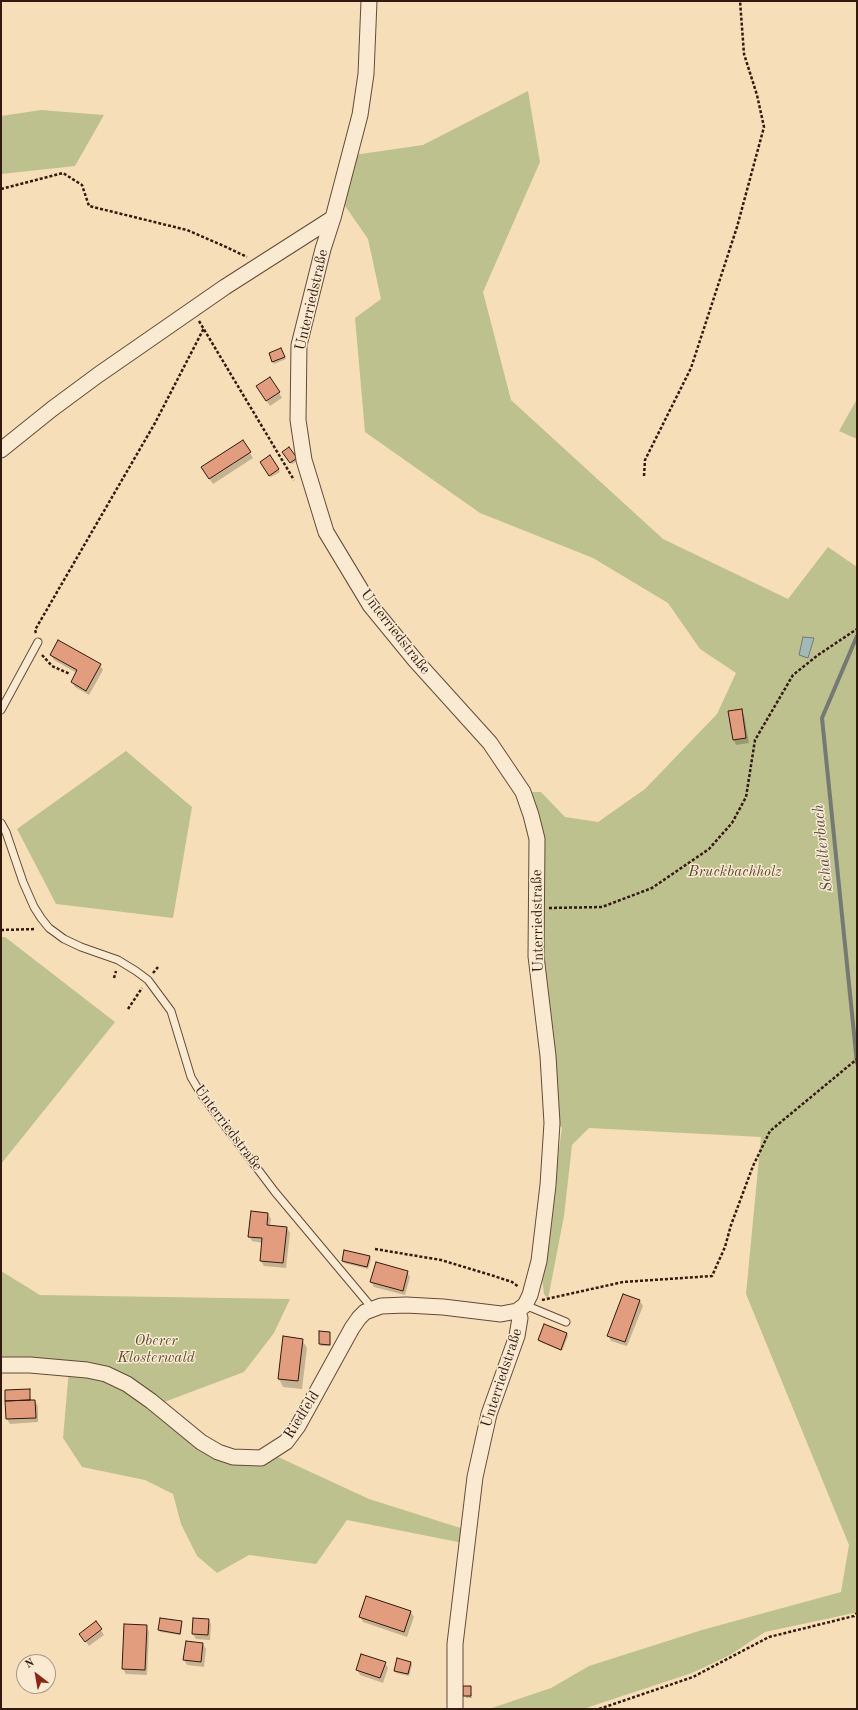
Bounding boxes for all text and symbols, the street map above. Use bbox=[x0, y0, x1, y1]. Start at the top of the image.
street label: Unterriedstraße bbox=[292, 248, 332, 352]
street label: Unterriedstraße bbox=[356, 586, 434, 678]
water label: Schalterbach bbox=[809, 803, 837, 893]
park label: Bruckbachholz bbox=[688, 863, 782, 881]
street label: Unterriedstraße bbox=[528, 869, 548, 973]
street label: Unterriedstraße bbox=[190, 1081, 266, 1175]
street label: Unterriedstraße bbox=[478, 1326, 526, 1430]
park label: Oberer Klosterwald bbox=[117, 1332, 195, 1367]
street label: Riedfeld bbox=[280, 1388, 324, 1442]
north arrow bbox=[16, 1654, 56, 1694]
text: N bbox=[24, 1657, 37, 1671]

